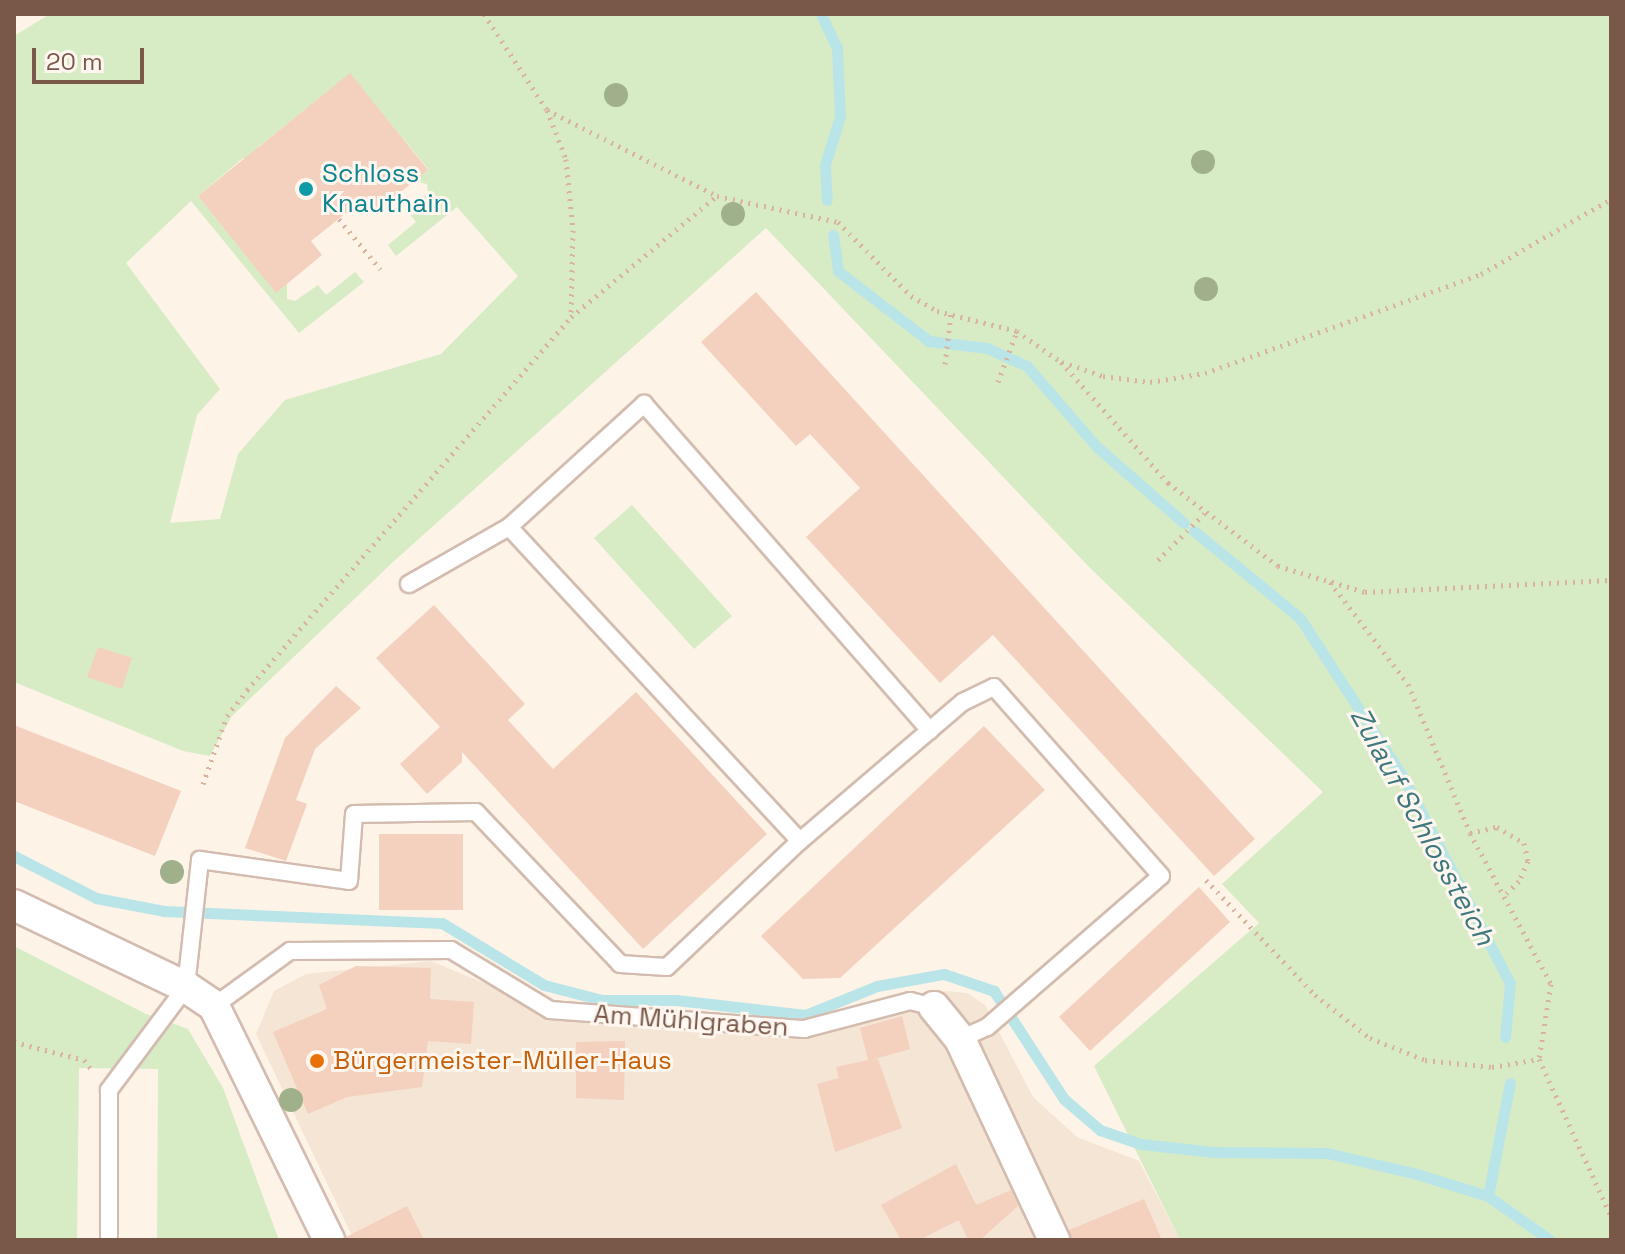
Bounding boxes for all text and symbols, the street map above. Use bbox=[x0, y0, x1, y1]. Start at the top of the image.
scale bar bbox=[36, 32, 148, 82]
text: 20 m bbox=[46, 46, 103, 77]
place label: Schloss Knauthain bbox=[322, 158, 449, 220]
marker: Schloss Knauthain bbox=[297, 180, 315, 198]
water label: Zulauf Schlossteich bbox=[1344, 701, 1502, 951]
street label: Am Mühlgraben bbox=[593, 999, 789, 1043]
place label: Bürgermeister-Müller-Haus bbox=[333, 1045, 672, 1077]
marker: Bürgermeister-Müller-Haus bbox=[308, 1052, 326, 1070]

